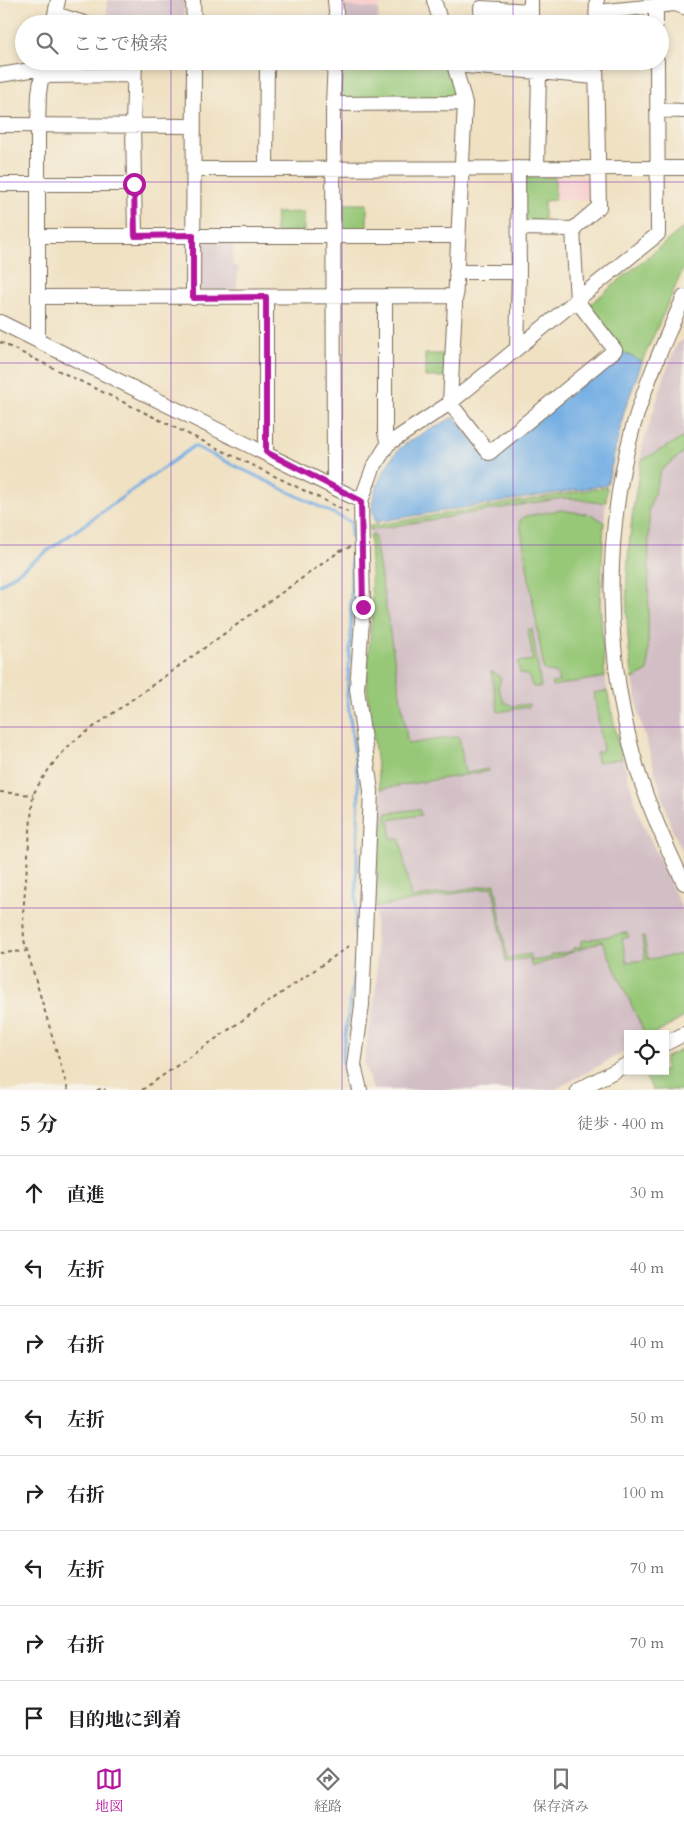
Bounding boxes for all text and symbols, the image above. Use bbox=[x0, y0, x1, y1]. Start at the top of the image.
search box bbox=[15, 15, 669, 70]
icon: search bbox=[33, 29, 61, 57]
text: ここで検索 bbox=[73, 31, 168, 57]
route start bbox=[123, 173, 146, 196]
route end bbox=[352, 596, 375, 619]
map controls bbox=[624, 1030, 669, 1075]
button: locate bbox=[624, 1030, 669, 1075]
text: 5 分 bbox=[20, 1110, 57, 1139]
text: 徒歩 · 400 m bbox=[577, 1113, 664, 1135]
icon: ahead bbox=[20, 1179, 48, 1207]
text: 直進 bbox=[67, 1182, 105, 1208]
text: 30 m bbox=[630, 1182, 664, 1204]
icon: left bbox=[20, 1254, 48, 1282]
text: 左折 bbox=[67, 1257, 105, 1283]
text: 40 m bbox=[630, 1257, 664, 1279]
icon: right bbox=[20, 1329, 48, 1357]
text: 右折 bbox=[67, 1332, 105, 1358]
text: 40 m bbox=[630, 1332, 664, 1354]
icon: left bbox=[20, 1404, 48, 1432]
text: 左折 bbox=[67, 1407, 105, 1433]
text: 50 m bbox=[630, 1407, 664, 1429]
icon: right bbox=[20, 1479, 48, 1507]
text: 右折 bbox=[67, 1482, 105, 1508]
text: 100 m bbox=[622, 1482, 664, 1504]
icon: left bbox=[20, 1554, 48, 1582]
text: 左折 bbox=[67, 1557, 105, 1583]
text: 70 m bbox=[630, 1557, 664, 1579]
icon: right bbox=[20, 1629, 48, 1657]
text: 右折 bbox=[67, 1632, 105, 1658]
text: 70 m bbox=[630, 1632, 664, 1654]
icon: arrive bbox=[20, 1704, 48, 1732]
text: 目的地に到着 bbox=[67, 1707, 181, 1733]
tab: 地図 bbox=[95, 1765, 123, 1816]
tab: 経路 bbox=[314, 1765, 342, 1816]
tab: 保存済み bbox=[533, 1765, 589, 1816]

